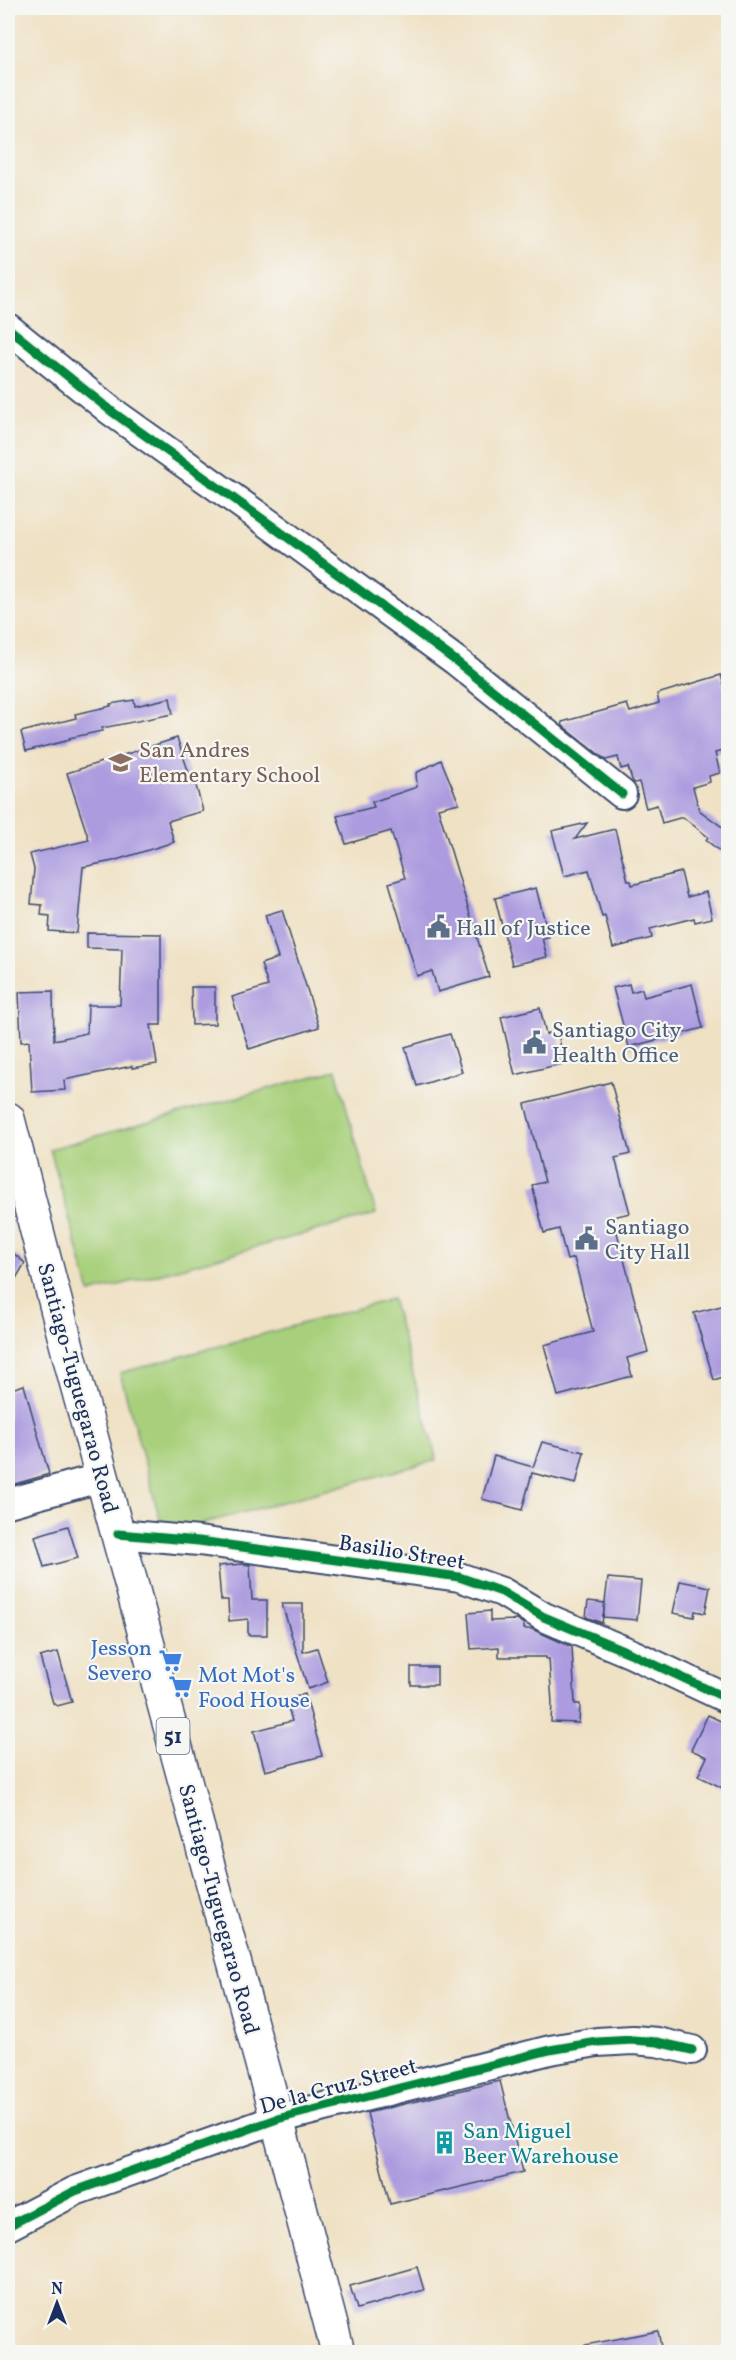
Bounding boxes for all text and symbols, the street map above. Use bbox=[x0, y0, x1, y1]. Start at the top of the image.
place label: San Andres Elementary School bbox=[139, 736, 320, 792]
school or university icon: San Andres Elementary School bbox=[108, 749, 134, 775]
public building icon: Hall of Justice bbox=[425, 914, 451, 940]
place label: Hall of Justice bbox=[456, 914, 591, 945]
place label: Santiago City Health Office bbox=[552, 1016, 682, 1072]
public building icon: Santiago City Health Office bbox=[521, 1029, 547, 1055]
place label: Santiago City Hall bbox=[605, 1213, 690, 1269]
public building icon: Santiago City Hall bbox=[574, 1226, 600, 1252]
street label: Santiago-Tuguegarao Road bbox=[28, 1260, 125, 1517]
street label: Basilio Street bbox=[336, 1528, 467, 1579]
place label: Jesson Severo bbox=[87, 1634, 152, 1690]
supermarket icon: Jesson Severo bbox=[157, 1647, 183, 1673]
place label: Mot Mot's Food House bbox=[198, 1661, 310, 1717]
supermarket icon: Mot Mot's Food House bbox=[167, 1674, 193, 1700]
road number: 51 bbox=[156, 1718, 190, 1754]
street label: Santiago-Tuguegarao Road bbox=[169, 1781, 266, 2038]
street label: De la Cruz Street bbox=[256, 2051, 421, 2123]
place label: San Miguel Beer Warehouse bbox=[463, 2117, 619, 2173]
building icon: San Miguel Beer Warehouse bbox=[432, 2130, 458, 2156]
north arrow bbox=[27, 2273, 87, 2333]
text: N bbox=[51, 2279, 63, 2301]

